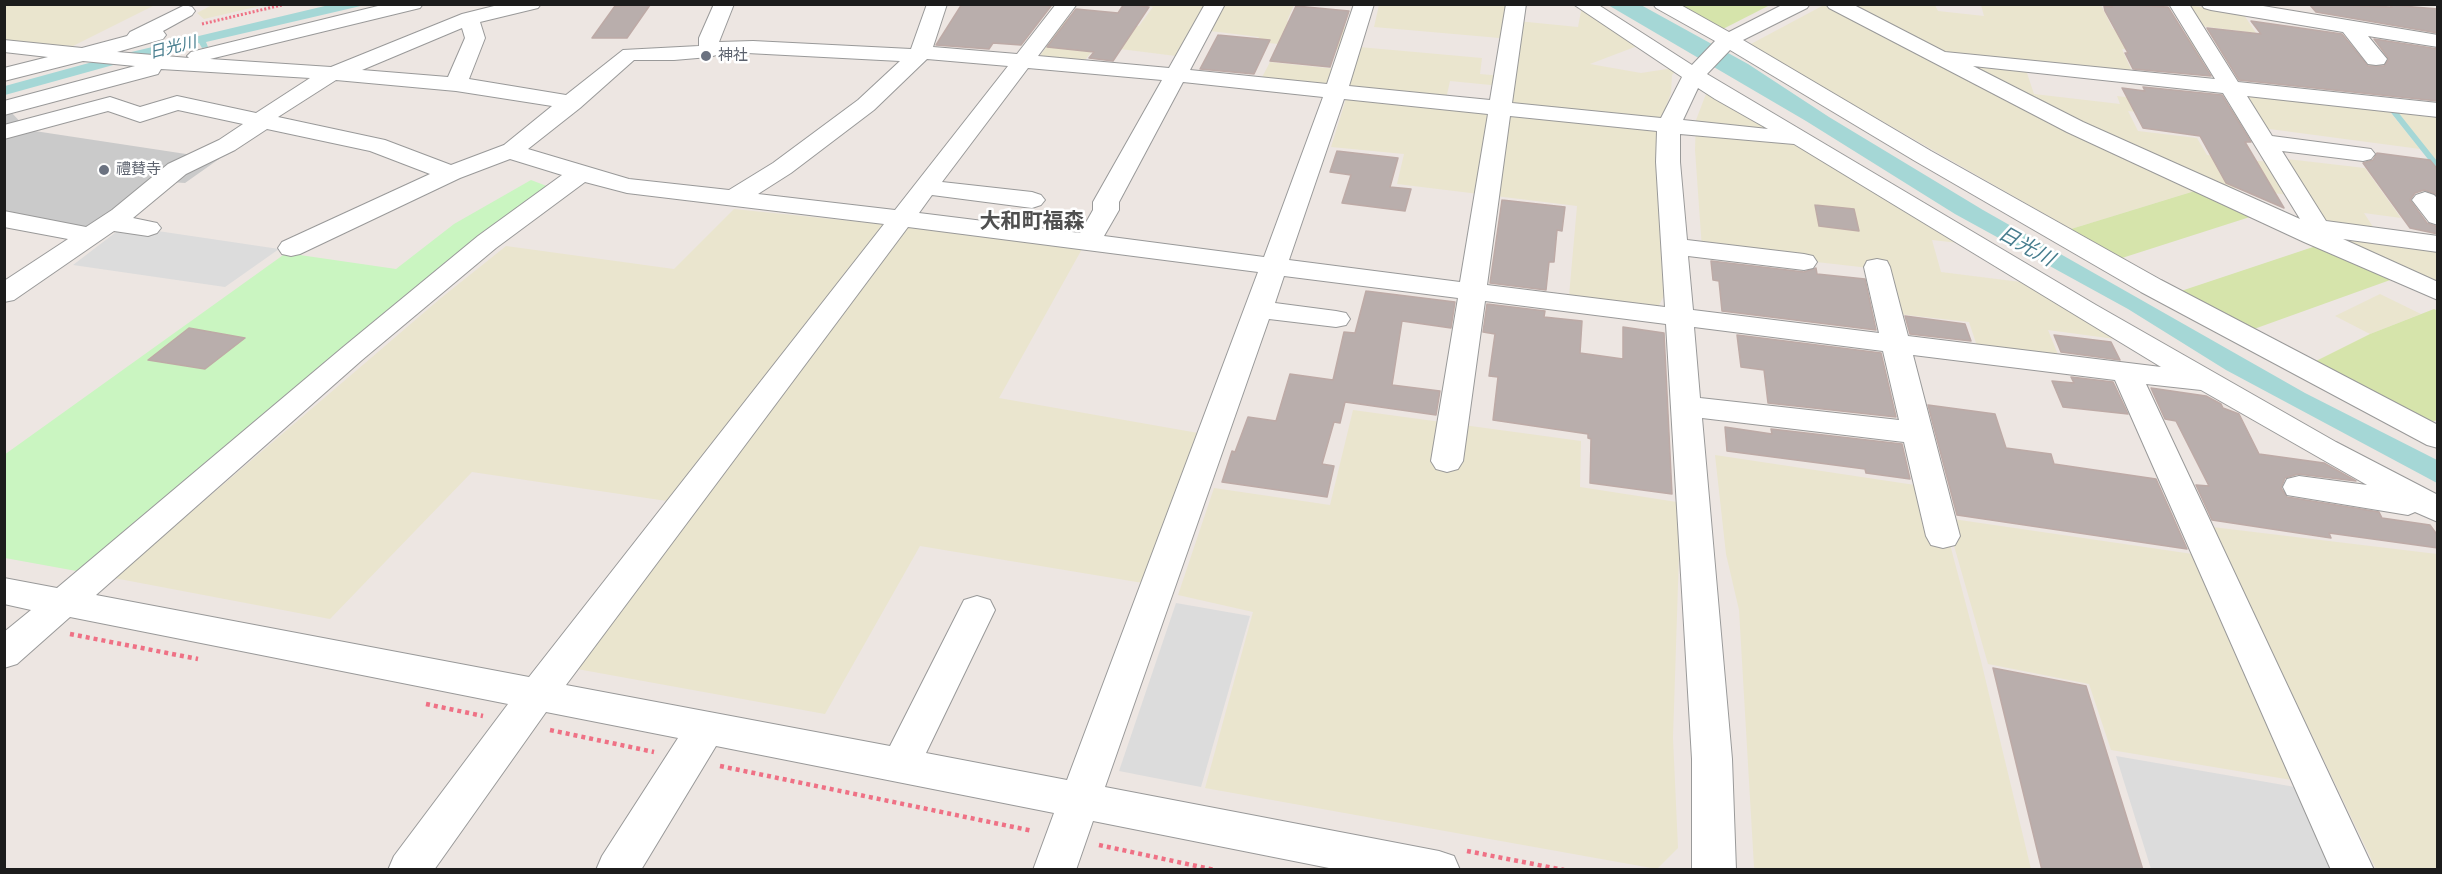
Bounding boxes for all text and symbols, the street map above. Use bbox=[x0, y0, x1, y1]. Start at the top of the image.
water label: 日光川 bbox=[147, 33, 199, 63]
place label: 神社 bbox=[718, 47, 748, 65]
marker: 神社 bbox=[699, 49, 713, 63]
place label: 禮賛寺 bbox=[116, 161, 161, 179]
marker: 禮賛寺 bbox=[97, 163, 111, 177]
district label: 大和町福森 bbox=[980, 209, 1084, 235]
water label: 日光川 bbox=[1994, 222, 2058, 272]

